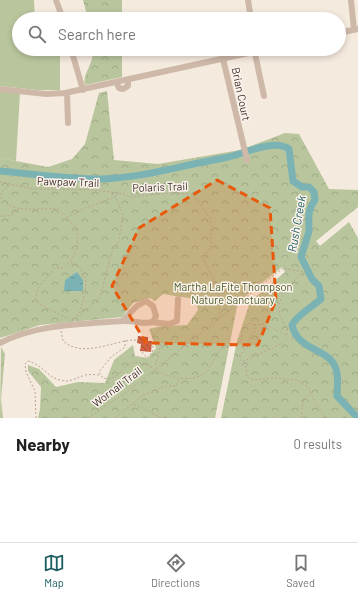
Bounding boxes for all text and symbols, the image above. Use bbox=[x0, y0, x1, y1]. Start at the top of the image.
search box bbox=[12, 12, 346, 56]
icon: search bbox=[26, 23, 48, 45]
text: Search here bbox=[58, 25, 136, 43]
street label: Brian Court bbox=[229, 66, 253, 122]
street label: Pawpaw Trail bbox=[37, 174, 99, 189]
street label: Polaris Trail bbox=[132, 179, 188, 194]
water label: Rush Creek bbox=[284, 194, 308, 253]
park label: Martha LaFite Thompson Nature Sanctuary bbox=[174, 280, 292, 306]
street label: Wornall Trail bbox=[89, 364, 144, 409]
text: Nearby bbox=[16, 434, 70, 454]
text: 0 results bbox=[293, 436, 342, 452]
tab: Map bbox=[43, 552, 65, 589]
tab: Directions bbox=[151, 552, 200, 589]
tab: Saved bbox=[286, 552, 315, 589]

